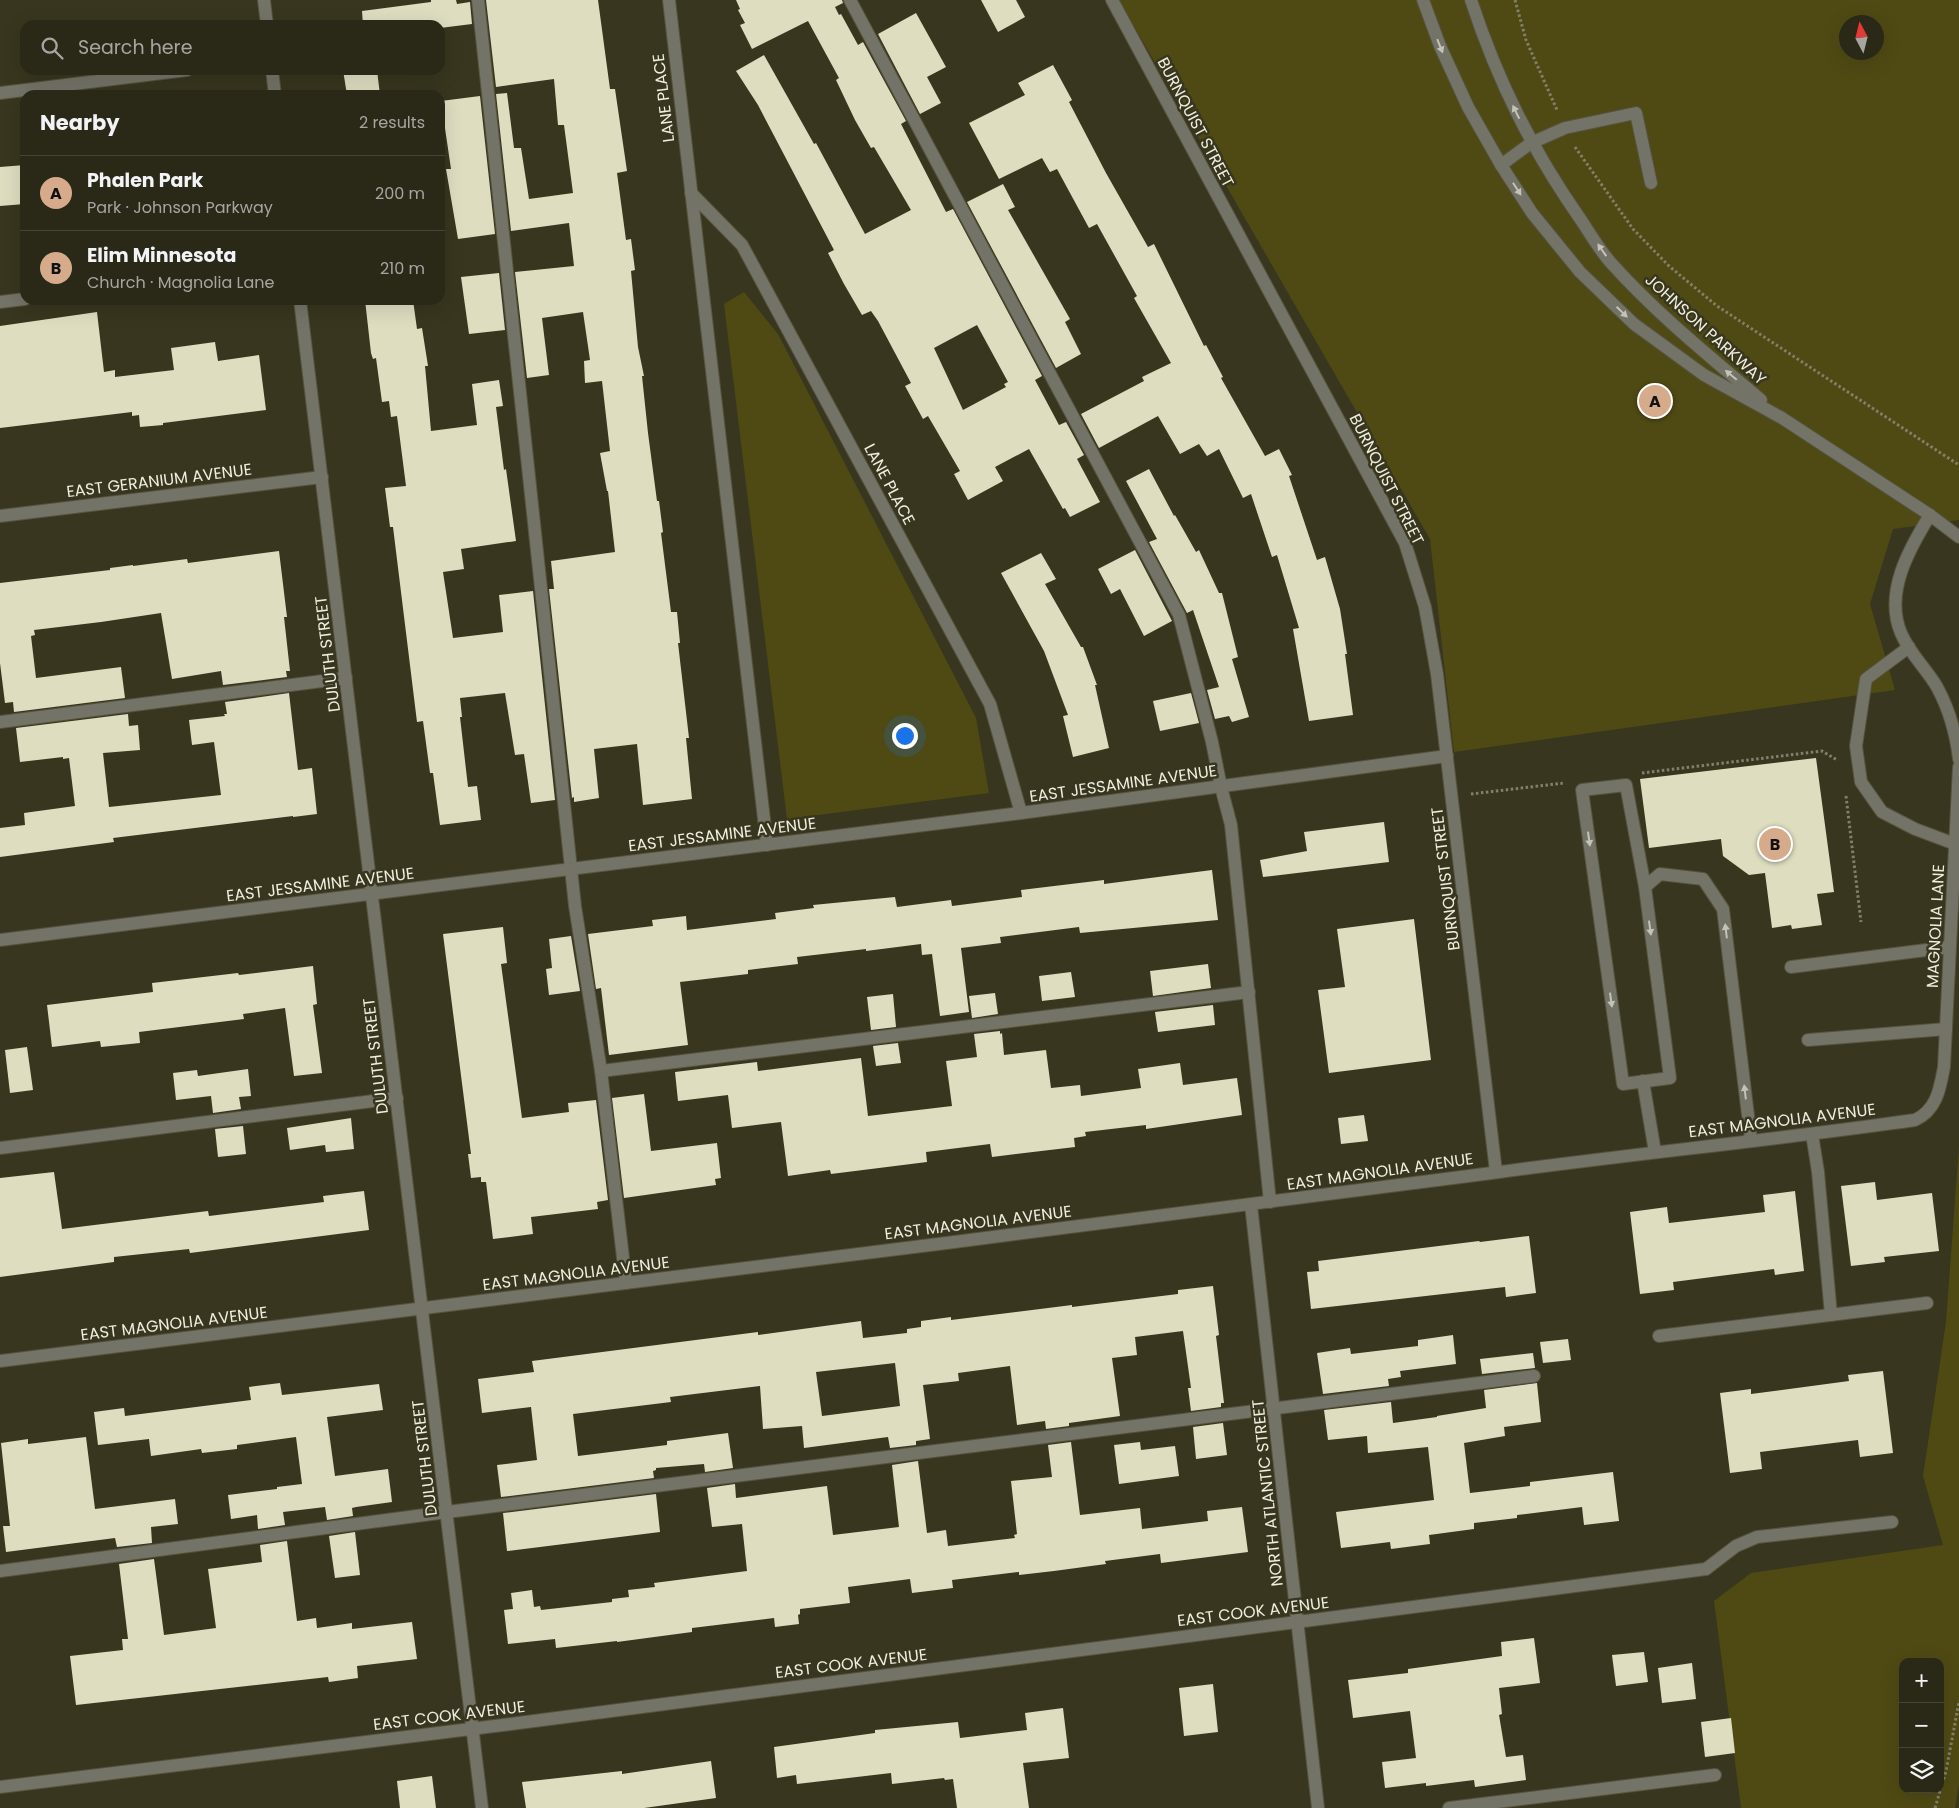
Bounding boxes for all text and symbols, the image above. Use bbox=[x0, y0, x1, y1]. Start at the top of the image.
north arrow bbox=[1839, 15, 1884, 60]
search box bbox=[20, 20, 445, 75]
icon: search bbox=[38, 34, 66, 62]
text: Search here bbox=[78, 34, 192, 61]
one-way arrow bbox=[1436, 39, 1444, 54]
street label: LANE PLACE bbox=[647, 52, 680, 143]
street label: BURNQUIST STREET bbox=[1152, 53, 1240, 192]
one-way arrow bbox=[1512, 105, 1520, 119]
text: Nearby bbox=[40, 108, 120, 137]
text: 2 results bbox=[359, 111, 425, 134]
text: Phalen Park bbox=[87, 167, 203, 194]
text: A bbox=[50, 182, 62, 205]
text: 200 m bbox=[375, 182, 425, 205]
one-way arrow bbox=[1512, 182, 1521, 195]
text: Park · Johnson Parkway bbox=[87, 196, 273, 219]
text: Elim Minnesota bbox=[87, 242, 236, 269]
one-way arrow bbox=[1597, 243, 1607, 257]
text: B bbox=[51, 257, 61, 280]
text: 210 m bbox=[380, 257, 425, 280]
street label: JOHNSON PARKWAY bbox=[1640, 269, 1772, 391]
text: Church · Magnolia Lane bbox=[87, 271, 274, 294]
one-way arrow bbox=[1615, 306, 1627, 318]
one-way arrow bbox=[1725, 370, 1737, 381]
pin: A bbox=[1639, 382, 1671, 420]
street label: BURNQUIST STREET bbox=[1344, 410, 1430, 549]
street label: LANE PLACE bbox=[859, 440, 921, 529]
street label: EAST GERANIUM AVENUE bbox=[65, 458, 253, 503]
street label: DULUTH STREET bbox=[309, 594, 346, 713]
your location bbox=[892, 723, 918, 749]
street label: EAST JESSAMINE AVENUE bbox=[1028, 759, 1218, 808]
street label: BURNQUIST STREET bbox=[1425, 806, 1466, 952]
street label: EAST JESSAMINE AVENUE bbox=[627, 812, 817, 857]
pin: B bbox=[1759, 825, 1791, 863]
one-way arrow bbox=[1585, 831, 1593, 847]
street label: EAST JESSAMINE AVENUE bbox=[225, 862, 415, 907]
street label: MAGNOLIA LANE bbox=[1921, 864, 1950, 988]
one-way arrow bbox=[1646, 920, 1654, 936]
one-way arrow bbox=[1722, 922, 1730, 938]
one-way arrow bbox=[1607, 992, 1615, 1008]
street label: DULUTH STREET bbox=[357, 996, 394, 1115]
one-way arrow bbox=[1741, 1084, 1749, 1100]
street label: EAST MAGNOLIA AVENUE bbox=[1687, 1098, 1877, 1143]
street label: EAST MAGNOLIA AVENUE bbox=[1285, 1147, 1475, 1196]
street label: EAST MAGNOLIA AVENUE bbox=[883, 1200, 1073, 1245]
street label: EAST MAGNOLIA AVENUE bbox=[481, 1251, 671, 1296]
street label: EAST MAGNOLIA AVENUE bbox=[79, 1301, 269, 1346]
street label: DULUTH STREET bbox=[406, 1398, 443, 1517]
street label: NORTH ATLANTIC STREET bbox=[1246, 1398, 1289, 1588]
street label: EAST COOK AVENUE bbox=[1176, 1591, 1330, 1632]
street label: EAST COOK AVENUE bbox=[774, 1643, 928, 1684]
map controls bbox=[1899, 1658, 1944, 1793]
button: + bbox=[1899, 1658, 1944, 1703]
street label: EAST COOK AVENUE bbox=[372, 1695, 526, 1736]
button: − bbox=[1899, 1703, 1944, 1748]
button: layers bbox=[1899, 1748, 1944, 1793]

